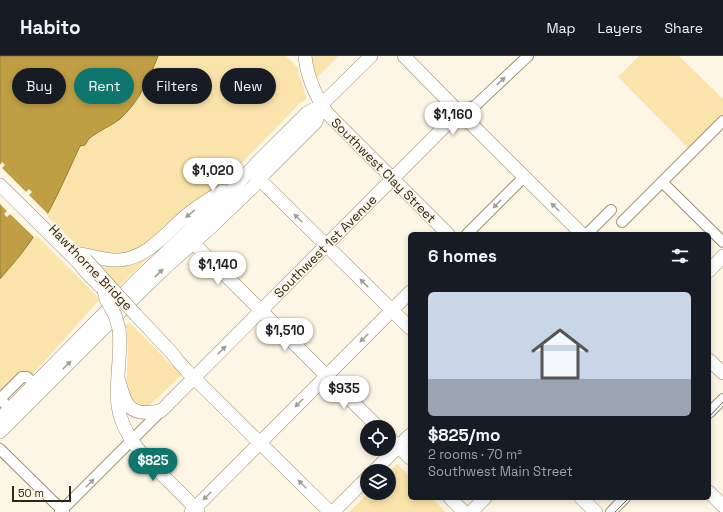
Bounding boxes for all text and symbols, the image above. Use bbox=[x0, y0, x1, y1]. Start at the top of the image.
text: Habito bbox=[20, 15, 81, 40]
text: Map bbox=[546, 19, 576, 37]
text: Layers bbox=[598, 19, 642, 37]
text: Share bbox=[664, 19, 703, 37]
chip: Buy bbox=[12, 68, 66, 104]
chip: Rent bbox=[74, 68, 134, 104]
chip: Filters bbox=[142, 68, 212, 104]
chip: New bbox=[220, 68, 276, 104]
one-way arrow bbox=[496, 76, 506, 86]
pin: $1,160 bbox=[420, 102, 486, 136]
text: $1,160 bbox=[433, 106, 473, 123]
street label: Southwest Clay Street bbox=[328, 114, 440, 226]
pin: $1,020 bbox=[180, 158, 246, 192]
text: $1,020 bbox=[192, 162, 234, 179]
street label: Southwest 1st Avenue bbox=[270, 191, 381, 302]
one-way arrow bbox=[492, 199, 502, 209]
one-way arrow bbox=[550, 202, 559, 212]
one-way arrow bbox=[184, 209, 195, 218]
one-way arrow bbox=[293, 213, 303, 223]
street label: Hawthorne Bridge bbox=[45, 221, 136, 314]
text: 6 homes bbox=[428, 245, 497, 267]
icon: filters bbox=[669, 245, 691, 267]
pin: $1,140 bbox=[185, 252, 251, 286]
text: $1,140 bbox=[198, 256, 238, 273]
one-way arrow bbox=[154, 268, 164, 278]
one-way arrow bbox=[359, 278, 369, 288]
pin: $1,510 bbox=[252, 318, 318, 352]
icon: home bbox=[524, 318, 596, 390]
text: $1,510 bbox=[265, 322, 305, 339]
one-way arrow bbox=[359, 333, 369, 343]
one-way arrow bbox=[217, 345, 227, 355]
one-way arrow bbox=[62, 360, 72, 370]
pin: $935 bbox=[320, 376, 368, 410]
text: $935 bbox=[328, 380, 360, 397]
one-way arrow bbox=[294, 398, 304, 408]
map controls bbox=[360, 420, 396, 500]
button: locate bbox=[360, 420, 396, 456]
text: $825/mo bbox=[428, 424, 500, 446]
text: 2 rooms · 70 m² bbox=[428, 446, 522, 463]
pin: $825 bbox=[129, 448, 177, 482]
text: $825 bbox=[137, 452, 169, 469]
text: Southwest Main Street bbox=[428, 463, 573, 480]
button: layers bbox=[360, 464, 396, 500]
one-way arrow bbox=[85, 478, 95, 488]
one-way arrow bbox=[297, 480, 307, 489]
scale bar bbox=[12, 484, 71, 503]
text: 50 m bbox=[18, 486, 44, 500]
one-way arrow bbox=[202, 491, 212, 501]

